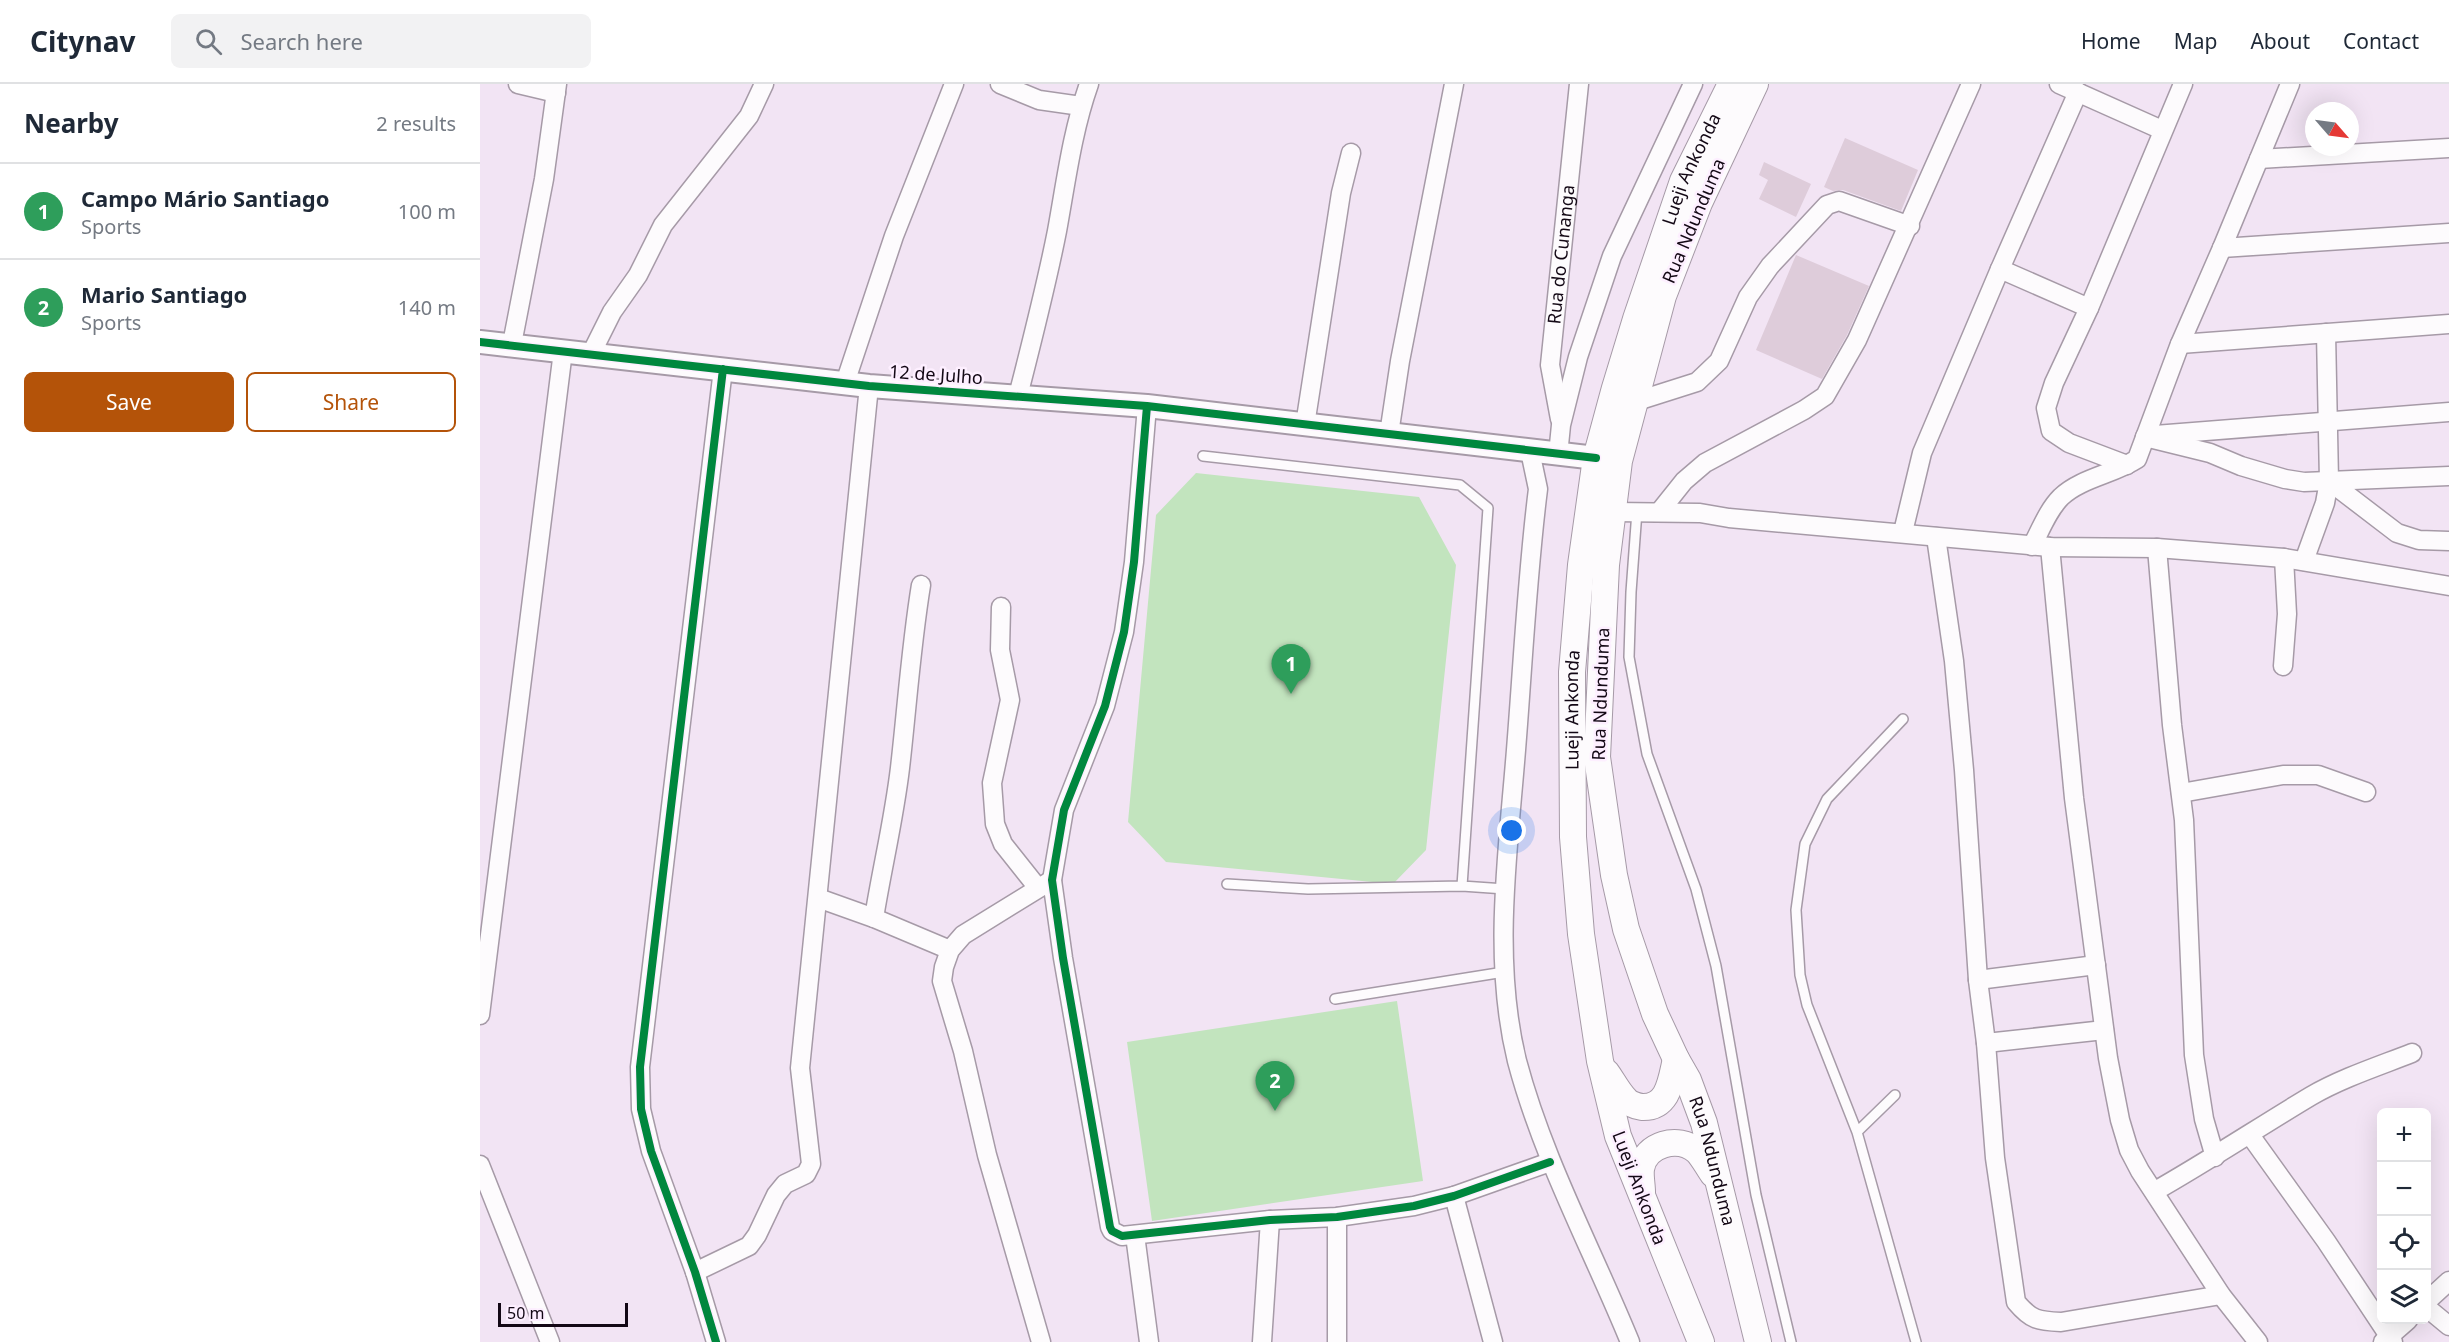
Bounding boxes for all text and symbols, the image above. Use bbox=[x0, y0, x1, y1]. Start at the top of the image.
search box bbox=[171, 14, 591, 68]
text: Citynav bbox=[30, 22, 135, 60]
icon: search bbox=[192, 25, 225, 58]
text: Search here bbox=[240, 26, 363, 56]
text: Home bbox=[2081, 27, 2141, 55]
text: Map bbox=[2174, 27, 2217, 55]
text: About bbox=[2250, 27, 2310, 55]
text: Contact bbox=[2343, 27, 2419, 55]
north arrow bbox=[2305, 102, 2359, 156]
text: Nearby bbox=[24, 105, 119, 141]
street label: Lueji Ankonda bbox=[1656, 109, 1726, 228]
text: 2 results bbox=[376, 110, 456, 137]
street label: Rua Ndunduma bbox=[1656, 155, 1730, 287]
text: Campo Mário Santiago bbox=[81, 183, 330, 213]
street label: Rua do Cunanga bbox=[1541, 184, 1580, 325]
text: 1 bbox=[38, 198, 49, 225]
text: 100 m bbox=[398, 198, 456, 225]
text: Sports bbox=[81, 213, 141, 240]
text: Mario Santiago bbox=[81, 279, 247, 309]
text: 2 bbox=[38, 294, 49, 321]
text: 140 m bbox=[398, 294, 456, 321]
text: Sports bbox=[81, 309, 141, 336]
street label: 12 de Julho bbox=[888, 359, 984, 389]
button: Save bbox=[24, 372, 234, 432]
button: Share bbox=[246, 372, 456, 432]
street label: Rua Ndunduma bbox=[1586, 627, 1614, 761]
pin: 1 bbox=[1272, 644, 1310, 694]
street label: Lueji Ankonda bbox=[1559, 649, 1585, 770]
your location bbox=[1497, 816, 1526, 845]
pin: 2 bbox=[1256, 1062, 1294, 1111]
street label: Rua Ndunduma bbox=[1684, 1092, 1742, 1228]
map controls bbox=[2377, 1108, 2431, 1324]
button: + bbox=[2377, 1108, 2431, 1162]
street label: Lueji Ankonda bbox=[1607, 1127, 1673, 1248]
button: − bbox=[2377, 1162, 2431, 1216]
button: locate bbox=[2377, 1216, 2431, 1270]
button: layers bbox=[2377, 1270, 2431, 1324]
scale bar bbox=[498, 1300, 628, 1328]
text: 50 m bbox=[507, 1302, 544, 1324]

